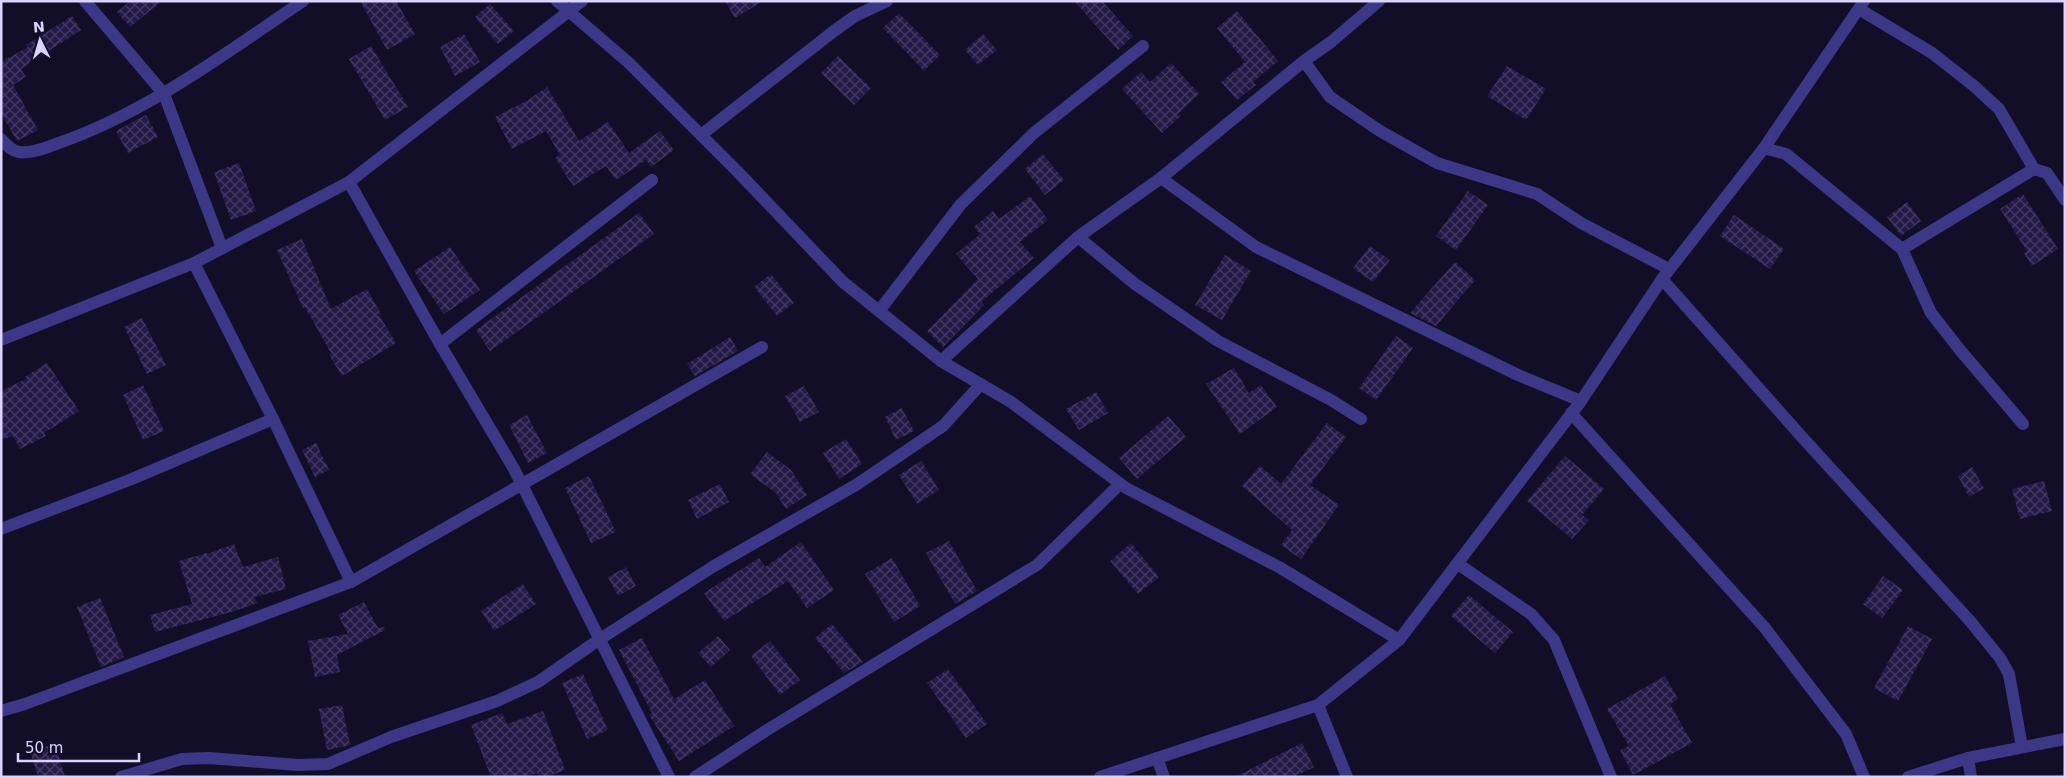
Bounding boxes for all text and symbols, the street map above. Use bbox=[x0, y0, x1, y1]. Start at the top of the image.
north arrow bbox=[15, 15, 65, 65]
text: N bbox=[32, 19, 45, 36]
scale bar bbox=[18, 730, 139, 762]
text: 50 m bbox=[25, 739, 63, 757]

